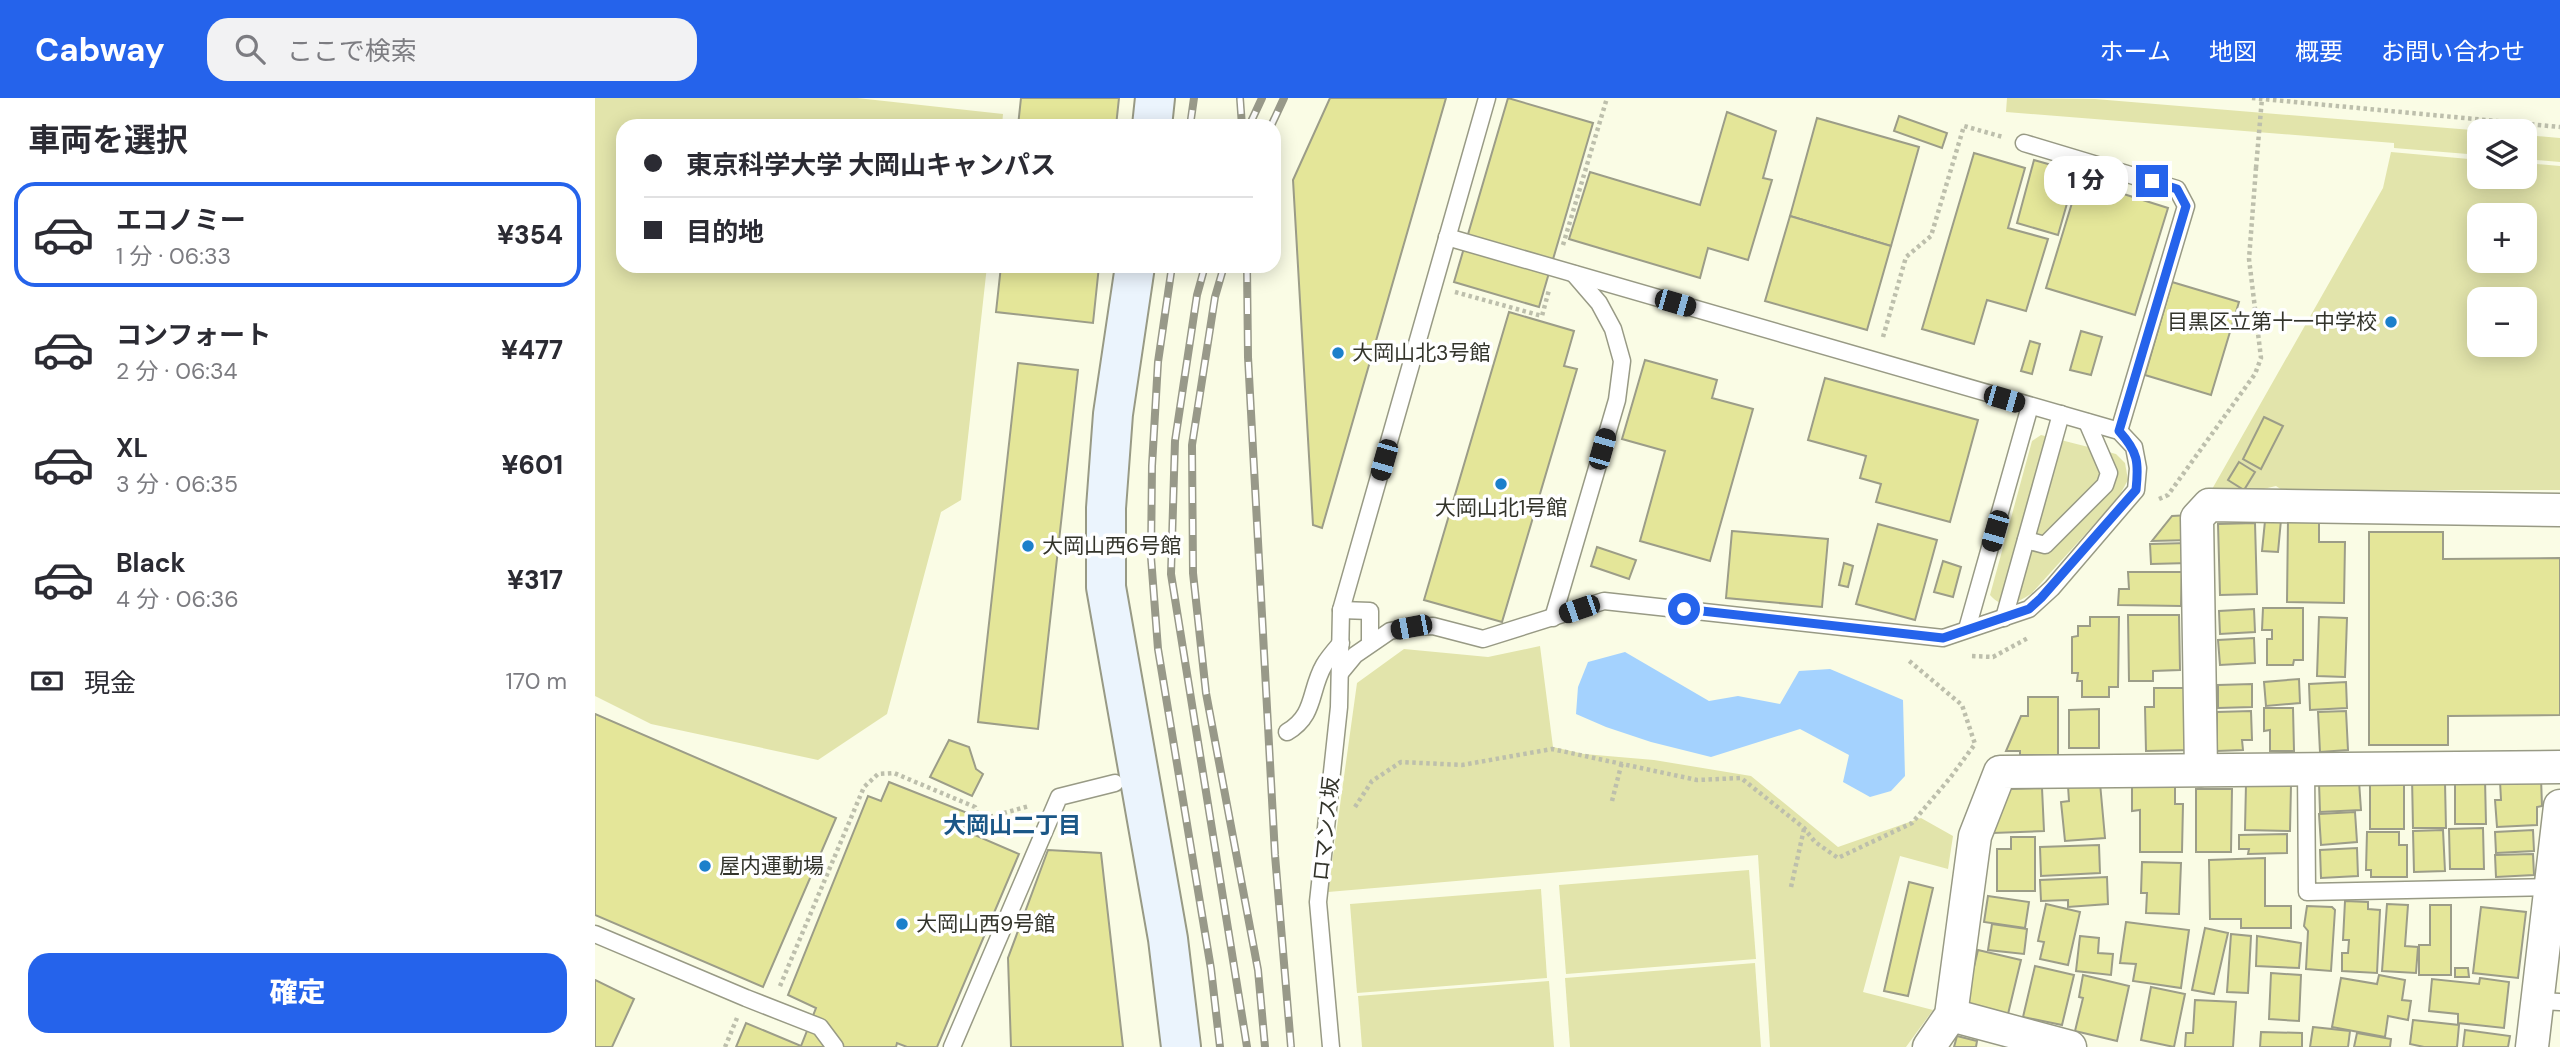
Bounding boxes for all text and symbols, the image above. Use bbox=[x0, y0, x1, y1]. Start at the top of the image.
search box bbox=[207, 18, 697, 81]
text: Cabway bbox=[35, 28, 165, 71]
icon: search bbox=[231, 30, 269, 68]
text: ここで検索 bbox=[287, 34, 417, 68]
text: ホーム bbox=[2100, 36, 2171, 67]
text: 地図 bbox=[2209, 36, 2257, 67]
text: 概要 bbox=[2295, 36, 2343, 67]
text: お問い合わせ bbox=[2381, 36, 2525, 67]
text: 車両を選択 bbox=[28, 119, 188, 161]
map controls bbox=[2467, 119, 2537, 357]
button: layers bbox=[2467, 119, 2537, 189]
text: 東京科学大学 大岡山キャンパス bbox=[686, 148, 1056, 182]
callout: 1 分 bbox=[2043, 156, 2127, 206]
text: 1 分 bbox=[2068, 165, 2104, 195]
route end bbox=[2136, 165, 2168, 197]
icon: car bbox=[32, 203, 95, 266]
text: エコノミー bbox=[116, 203, 246, 237]
button: + bbox=[2467, 203, 2537, 273]
text: 目的地 bbox=[686, 215, 764, 249]
text: ¥354 bbox=[497, 218, 563, 252]
text: 1 分 · 06:33 bbox=[116, 241, 231, 271]
car bbox=[1652, 287, 1699, 319]
button: − bbox=[2467, 287, 2537, 357]
place label: 目黒区立第十一中学校 bbox=[2167, 308, 2377, 336]
marker: 目黒区立第十一中学校 bbox=[2383, 314, 2399, 330]
icon: car bbox=[32, 318, 95, 381]
text: コンフォート bbox=[116, 318, 271, 352]
text: ¥477 bbox=[501, 333, 563, 367]
place label: 大岡山北3号館 bbox=[1352, 339, 1490, 367]
marker: 大岡山北3号館 bbox=[1330, 345, 1346, 361]
text: 2 分 · 06:34 bbox=[116, 356, 238, 386]
car bbox=[1981, 383, 2028, 415]
car bbox=[1587, 426, 1618, 472]
text: XL bbox=[116, 431, 148, 465]
icon: car bbox=[32, 433, 95, 496]
car bbox=[1369, 437, 1400, 483]
text: ¥601 bbox=[502, 448, 563, 482]
text: 3 分 · 06:35 bbox=[116, 469, 238, 499]
marker: 大岡山北1号館 bbox=[1493, 476, 1509, 492]
place label: 大岡山北1号館 bbox=[1435, 494, 1567, 522]
car bbox=[1980, 508, 2011, 554]
place label: 大岡山西6号館 bbox=[1042, 532, 1181, 560]
marker: 大岡山西6号館 bbox=[1020, 538, 1036, 554]
text: Black bbox=[116, 546, 186, 580]
icon: car bbox=[32, 548, 95, 611]
text: ¥317 bbox=[507, 563, 563, 597]
text: 4 分 · 06:36 bbox=[116, 584, 239, 614]
car bbox=[1556, 592, 1603, 626]
route start bbox=[1668, 593, 1700, 625]
car bbox=[1389, 613, 1434, 641]
icon: cash bbox=[28, 662, 66, 700]
text: 現金 bbox=[84, 666, 136, 700]
text: 170 m bbox=[506, 666, 567, 696]
street label: ロマンス坂 bbox=[1307, 776, 1345, 882]
district label: 大岡山二丁目 bbox=[943, 810, 1081, 840]
place label: 屋内運動場 bbox=[719, 852, 824, 880]
marker: 屋内運動場 bbox=[697, 858, 713, 874]
place label: 大岡山西9号館 bbox=[916, 910, 1055, 938]
marker: 大岡山西9号館 bbox=[894, 916, 910, 932]
button: 確定 bbox=[28, 953, 567, 1033]

